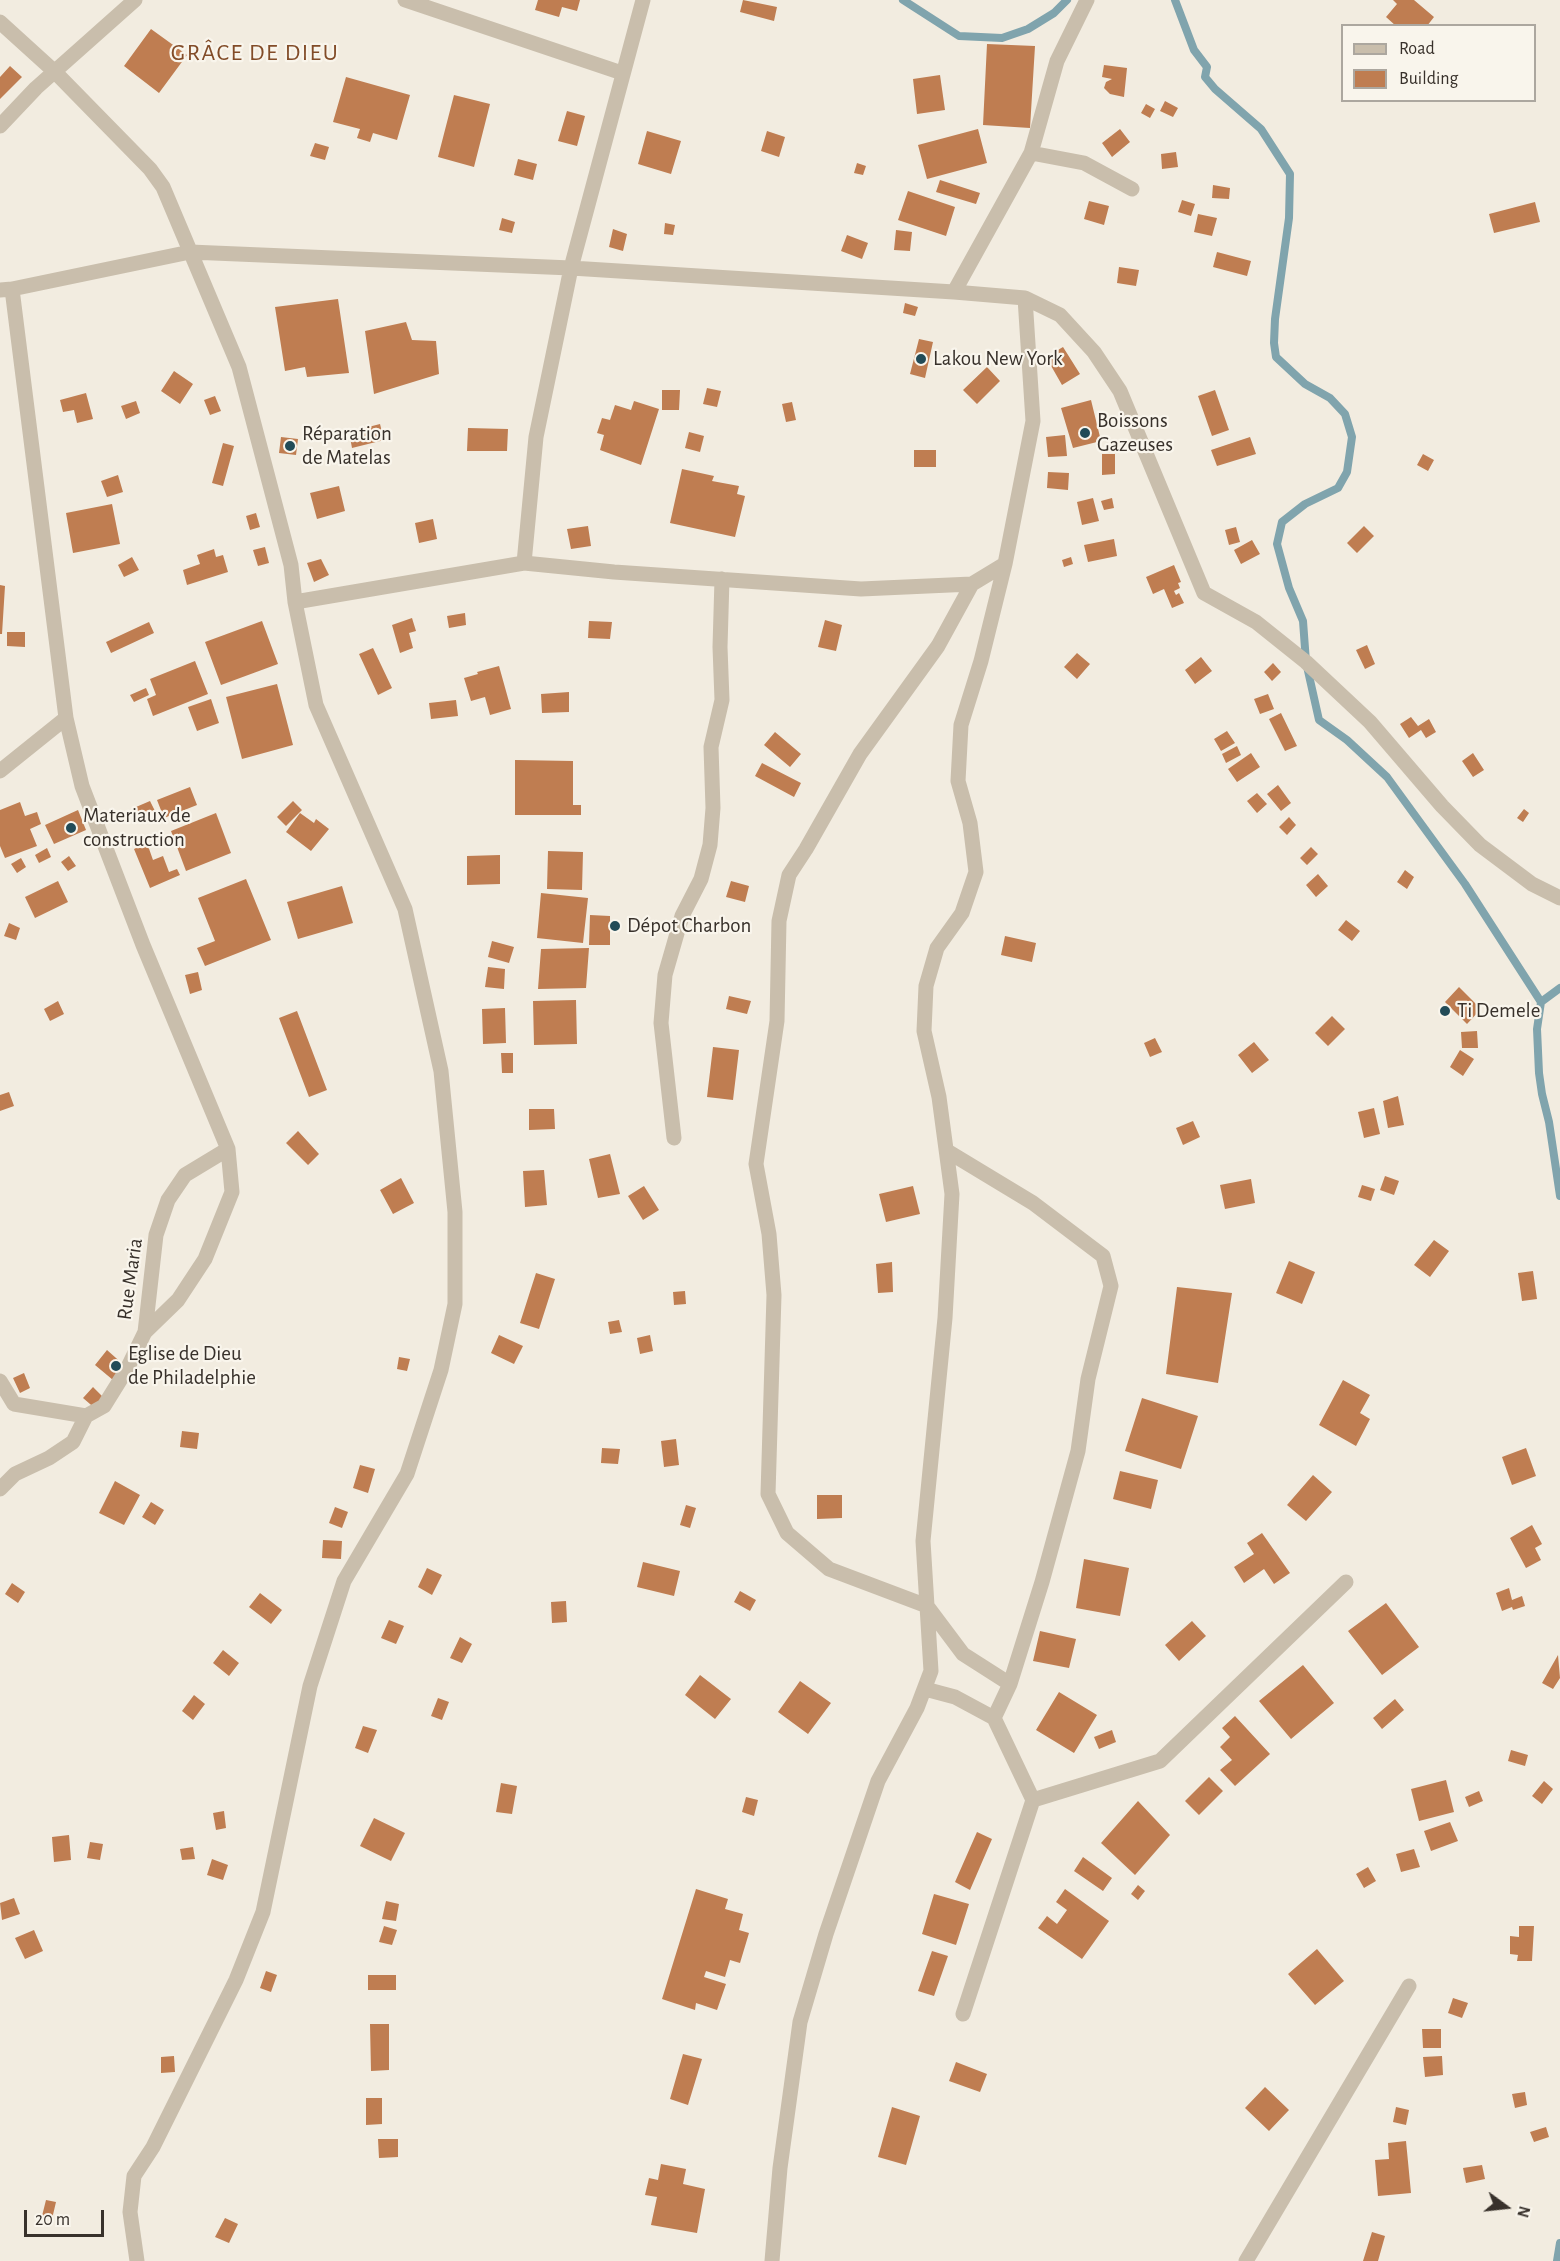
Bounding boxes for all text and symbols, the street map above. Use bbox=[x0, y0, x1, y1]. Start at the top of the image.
legend bbox=[1341, 24, 1536, 102]
district label: GRÂCE DE DIEU bbox=[171, 39, 339, 67]
text: Road bbox=[1399, 40, 1435, 58]
text: Building bbox=[1399, 70, 1458, 88]
place label: Lakou New York bbox=[933, 346, 1063, 372]
marker: Lakou New York bbox=[914, 352, 928, 366]
place label: Boissons Gazeuses bbox=[1097, 408, 1173, 458]
place label: Réparation de Matelas bbox=[302, 421, 392, 471]
marker: Boissons Gazeuses bbox=[1078, 426, 1092, 440]
marker: Réparation de Matelas bbox=[283, 439, 297, 453]
place label: Materiaux de construction bbox=[83, 803, 191, 853]
marker: Materiaux de construction bbox=[64, 821, 78, 835]
place label: Dépot Charbon bbox=[627, 913, 751, 939]
marker: Dépot Charbon bbox=[608, 919, 622, 933]
place label: Ti Demele bbox=[1457, 998, 1540, 1024]
marker: Ti Demele bbox=[1438, 1004, 1452, 1018]
street label: Rue Maria bbox=[112, 1236, 148, 1322]
place label: Eglise de Dieu de Philadelphie bbox=[128, 1341, 256, 1391]
marker: Eglise de Dieu de Philadelphie bbox=[109, 1359, 123, 1373]
north arrow bbox=[1476, 2177, 1536, 2237]
scale bar bbox=[27, 2198, 106, 2236]
text: N bbox=[1514, 2204, 1533, 2219]
text: 20 m bbox=[35, 2211, 70, 2229]

